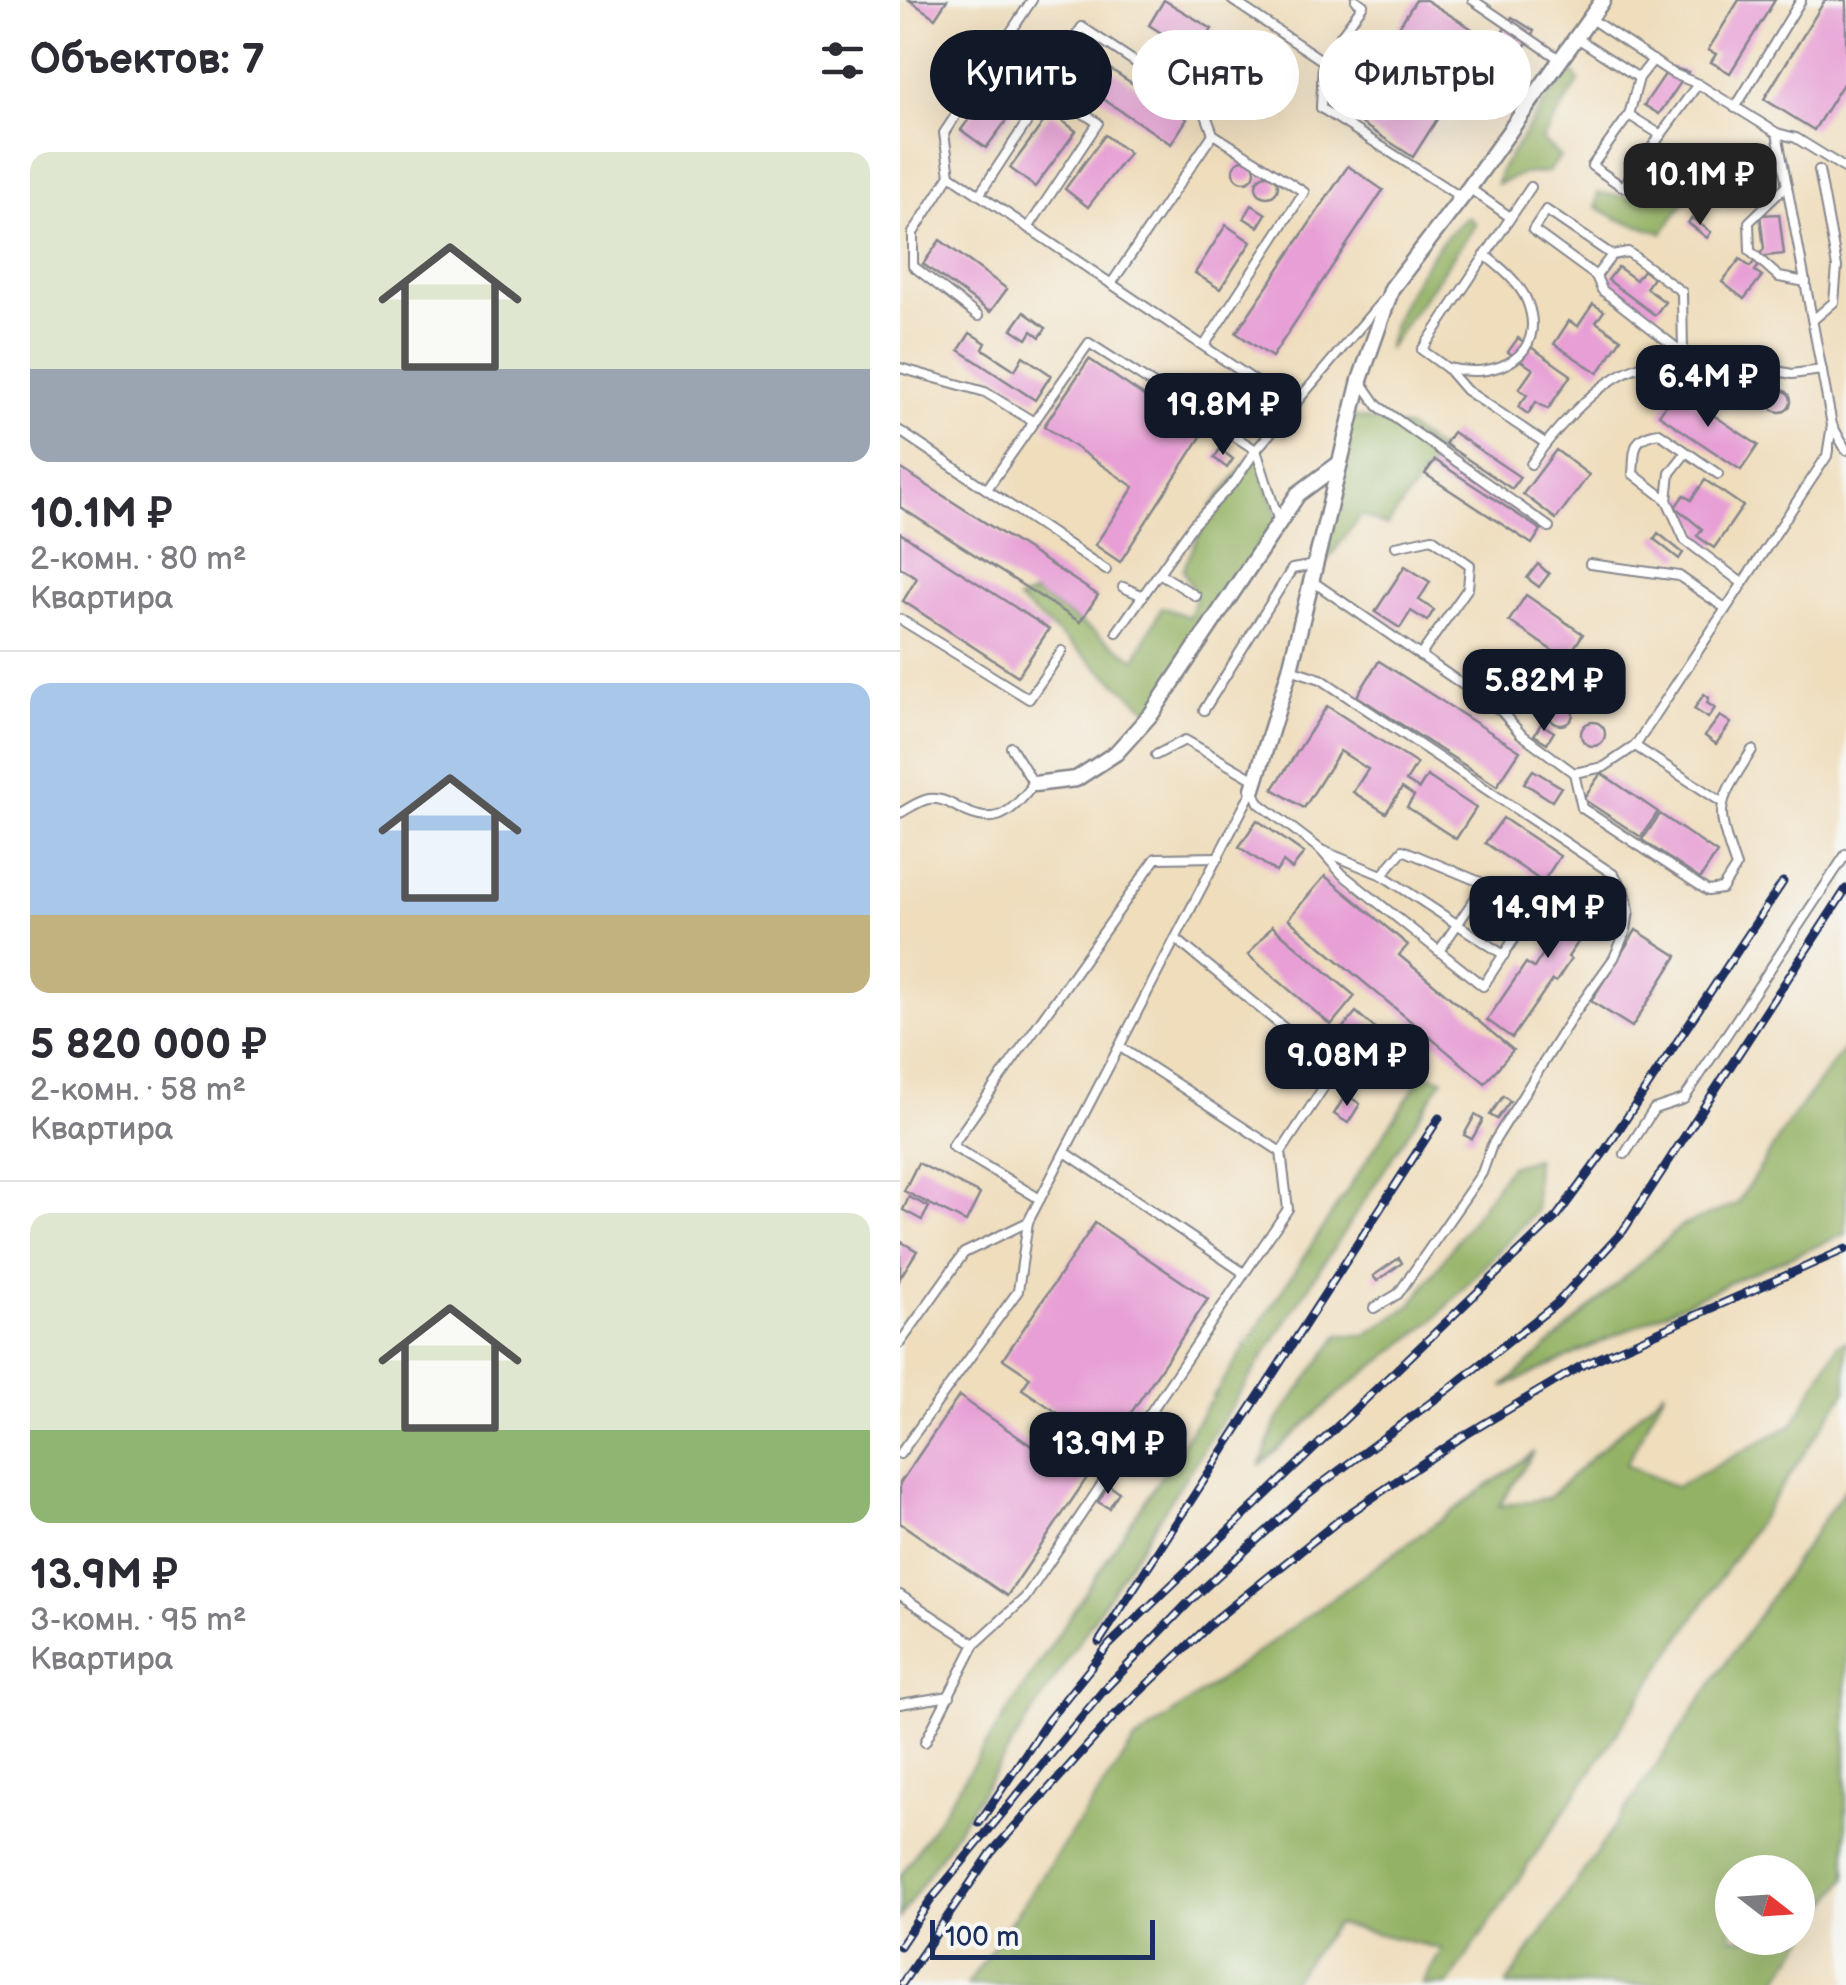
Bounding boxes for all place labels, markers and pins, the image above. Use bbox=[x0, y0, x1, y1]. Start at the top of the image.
pin: 10.1M ₽ bbox=[1608, 143, 1792, 228]
pin: 6.4M ₽ bbox=[1627, 345, 1789, 430]
pin: 19.8M ₽ bbox=[1131, 373, 1315, 458]
pin: 5.82M ₽ bbox=[1452, 649, 1636, 734]
pin: 14.9M ₽ bbox=[1456, 876, 1640, 961]
pin: 9.08M ₽ bbox=[1255, 1024, 1439, 1109]
pin: 13.9M ₽ bbox=[1016, 1412, 1200, 1497]

